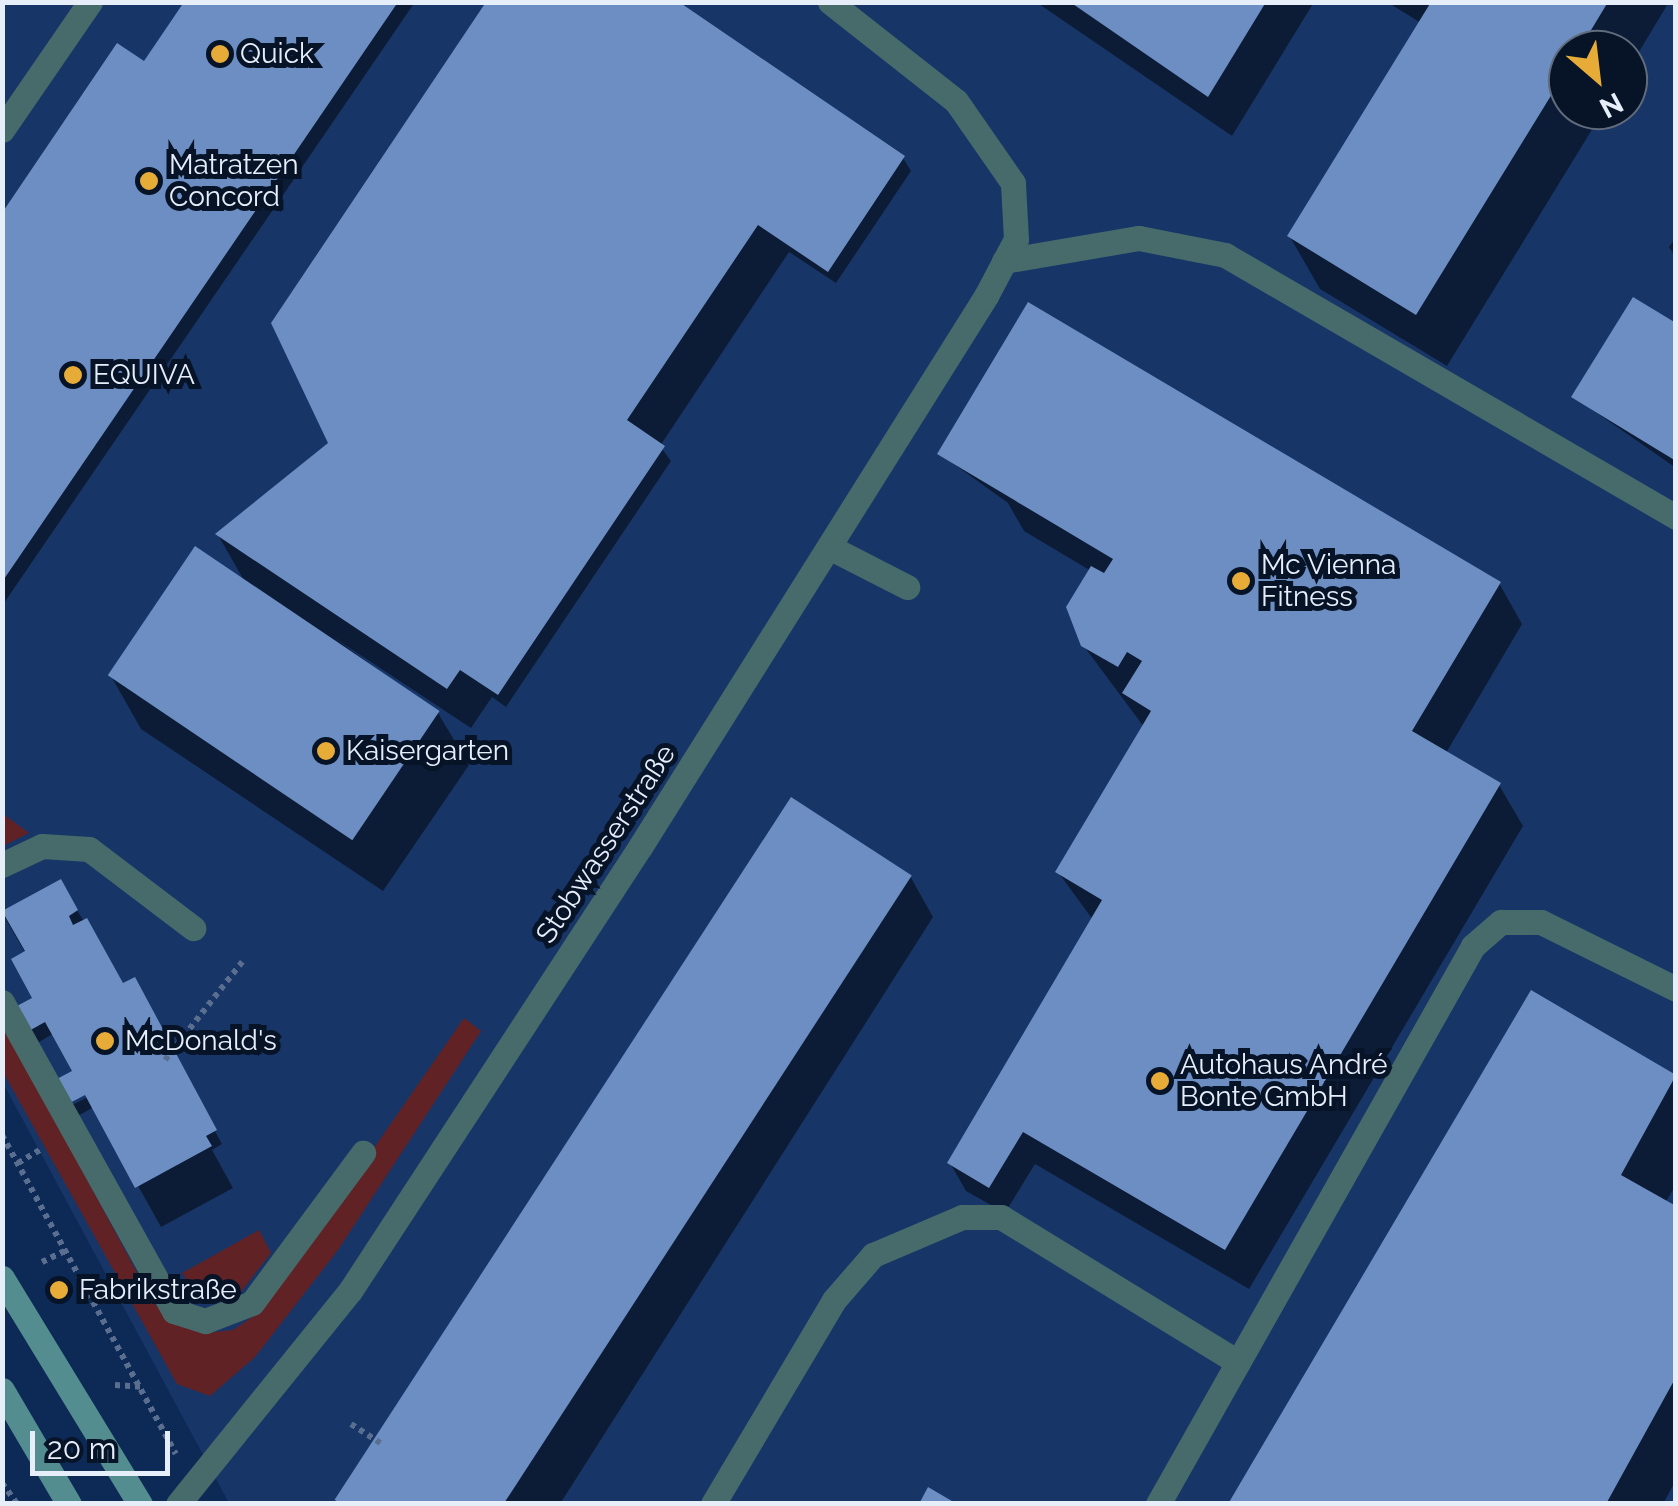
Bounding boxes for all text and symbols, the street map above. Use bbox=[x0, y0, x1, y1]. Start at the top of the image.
north arrow bbox=[1548, 30, 1648, 130]
place label: Quick bbox=[240, 37, 314, 71]
marker: Quick bbox=[209, 43, 231, 65]
text: N bbox=[1594, 86, 1629, 125]
place label: Matratzen Concord bbox=[169, 148, 298, 214]
marker: Matratzen Concord bbox=[138, 170, 160, 192]
place label: EQUIVA bbox=[93, 358, 195, 392]
marker: EQUIVA bbox=[62, 364, 84, 386]
place label: Mc Vienna Fitness bbox=[1261, 548, 1397, 614]
marker: Mc Vienna Fitness bbox=[1230, 570, 1252, 592]
place label: Kaisergarten bbox=[346, 734, 509, 768]
street label: Stobwasserstraße bbox=[529, 738, 683, 950]
marker: Kaisergarten bbox=[315, 740, 337, 762]
place label: McDonald's bbox=[125, 1024, 277, 1058]
marker: McDonald's bbox=[94, 1030, 116, 1052]
place label: Autohaus André Bonte GmbH bbox=[1180, 1048, 1388, 1114]
marker: Autohaus André Bonte GmbH bbox=[1149, 1070, 1171, 1092]
place label: Fabrikstraße bbox=[79, 1273, 237, 1307]
marker: Fabrikstraße bbox=[48, 1279, 70, 1301]
scale bar bbox=[35, 1411, 175, 1473]
text: 20 m bbox=[47, 1431, 116, 1466]

